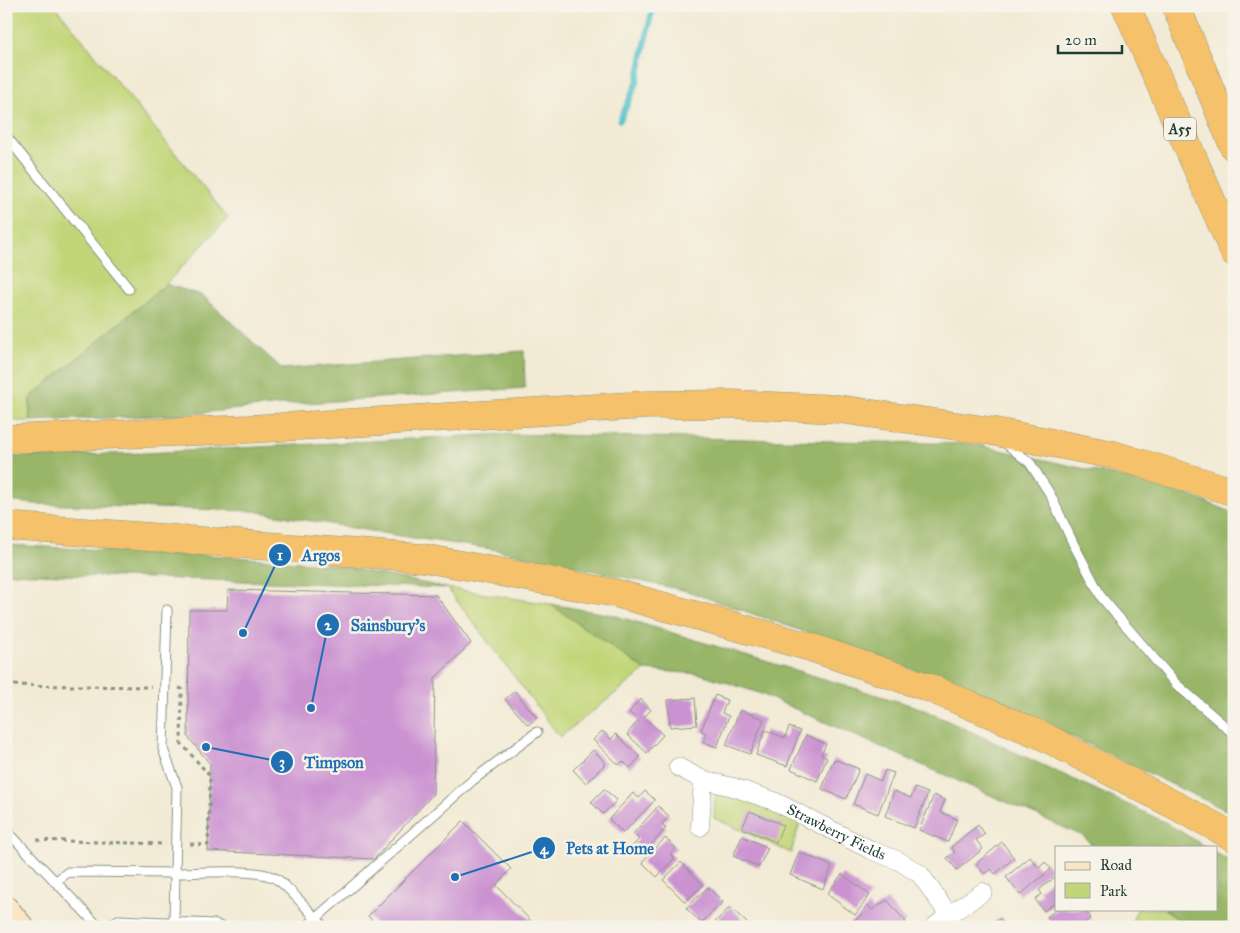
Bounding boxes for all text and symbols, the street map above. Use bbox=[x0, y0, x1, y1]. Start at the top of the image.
scale bar bbox=[1058, 22, 1121, 54]
text: 20 m bbox=[1065, 31, 1097, 49]
road number: A55 bbox=[1164, 118, 1196, 140]
callout: Argos bbox=[267, 540, 350, 571]
text: 1 bbox=[277, 546, 283, 564]
text: Argos bbox=[301, 546, 340, 566]
callout: Sainsbury's bbox=[315, 610, 435, 641]
text: 2 bbox=[324, 616, 332, 634]
text: Sainsbury's bbox=[351, 616, 425, 636]
callout: Timpson bbox=[269, 747, 374, 778]
text: 3 bbox=[279, 753, 285, 772]
text: Timpson bbox=[303, 753, 364, 773]
street label: Strawberry Fields bbox=[784, 800, 888, 864]
callout: Pets at Home bbox=[531, 833, 664, 864]
text: Pets at Home bbox=[566, 839, 654, 858]
text: 4 bbox=[540, 840, 549, 859]
legend bbox=[1055, 846, 1218, 910]
text: Road bbox=[1100, 856, 1132, 874]
text: Park bbox=[1100, 882, 1127, 900]

